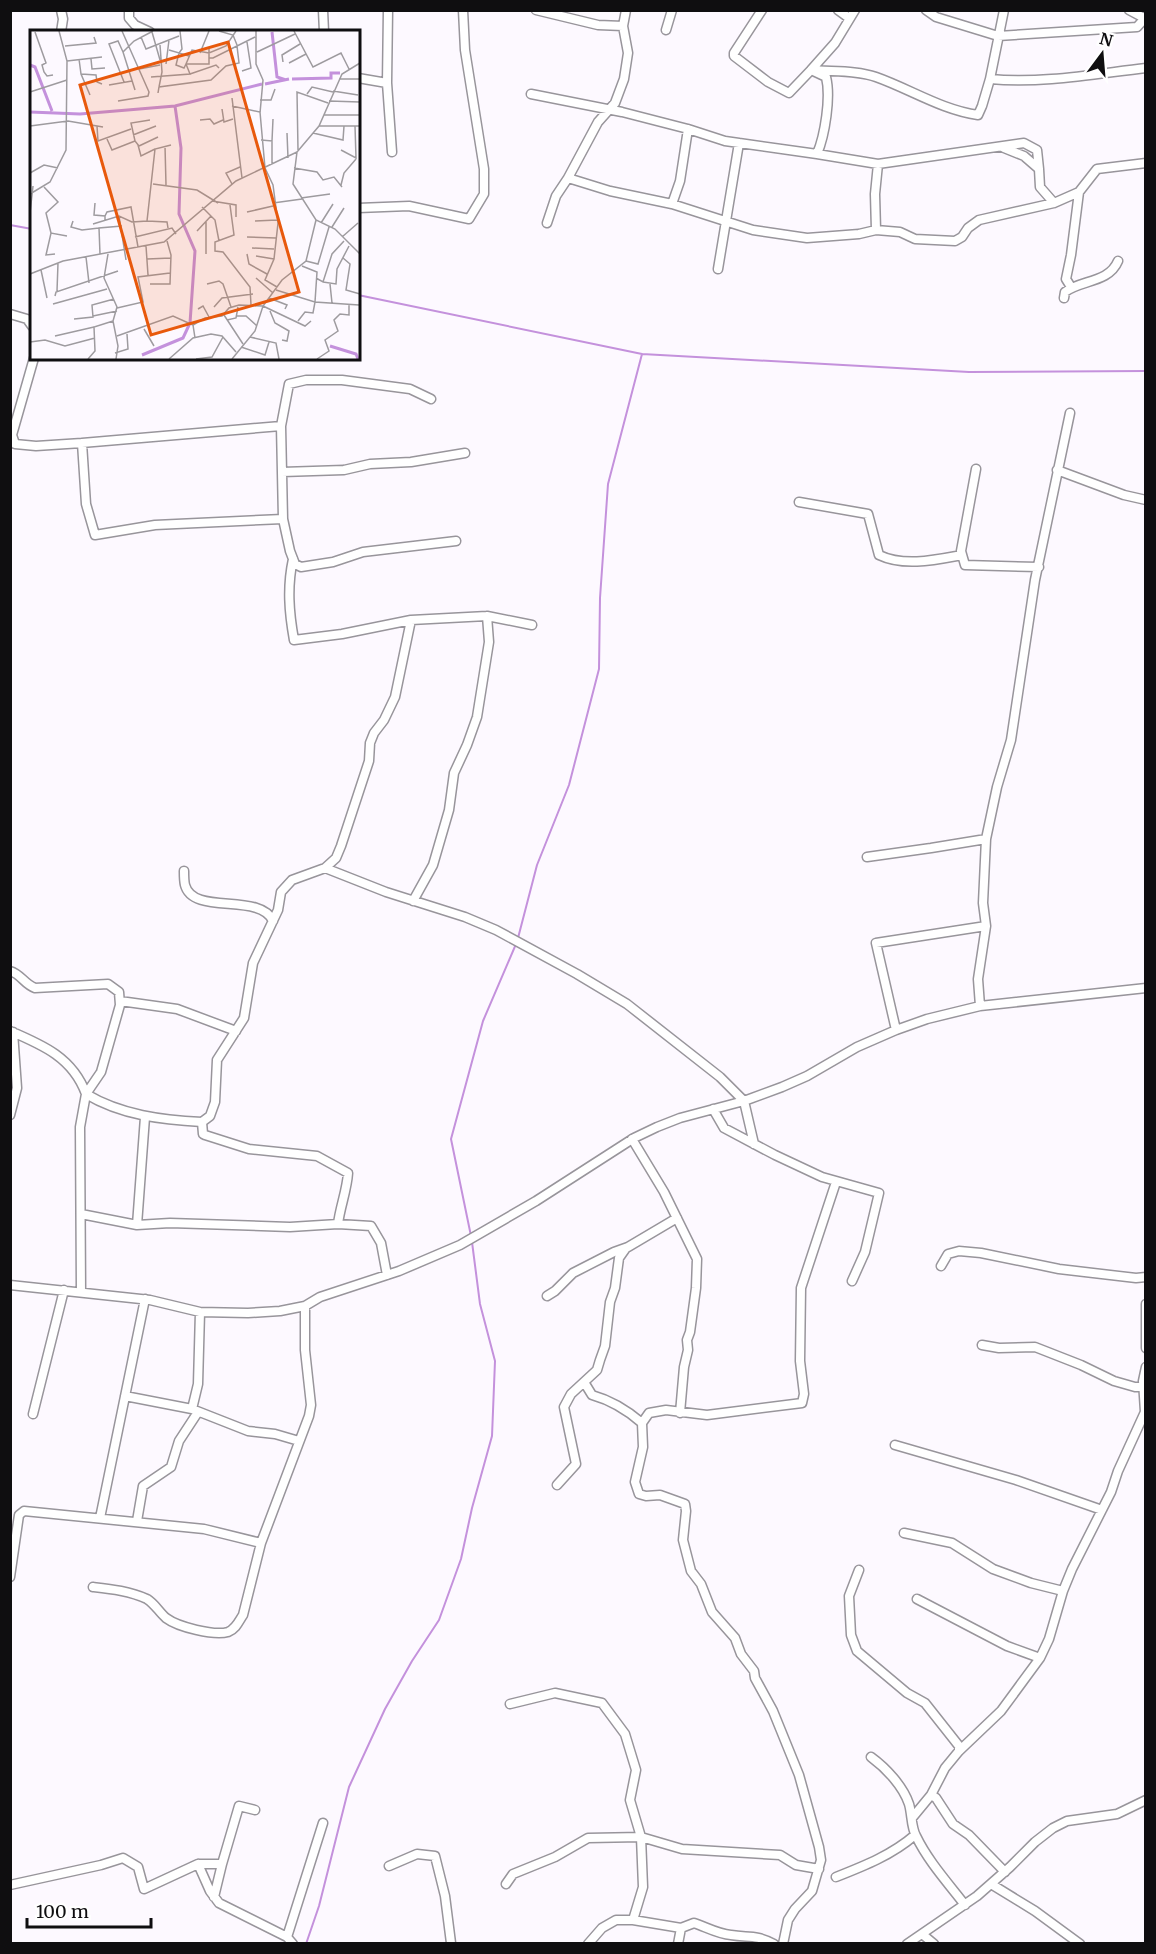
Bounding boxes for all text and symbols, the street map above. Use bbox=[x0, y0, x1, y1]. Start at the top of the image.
north arrow bbox=[1072, 24, 1132, 84]
text: N bbox=[1097, 28, 1115, 51]
inset map bbox=[30, 30, 360, 360]
scale bar bbox=[27, 1891, 152, 1929]
text: 100 m bbox=[36, 1900, 89, 1923]

